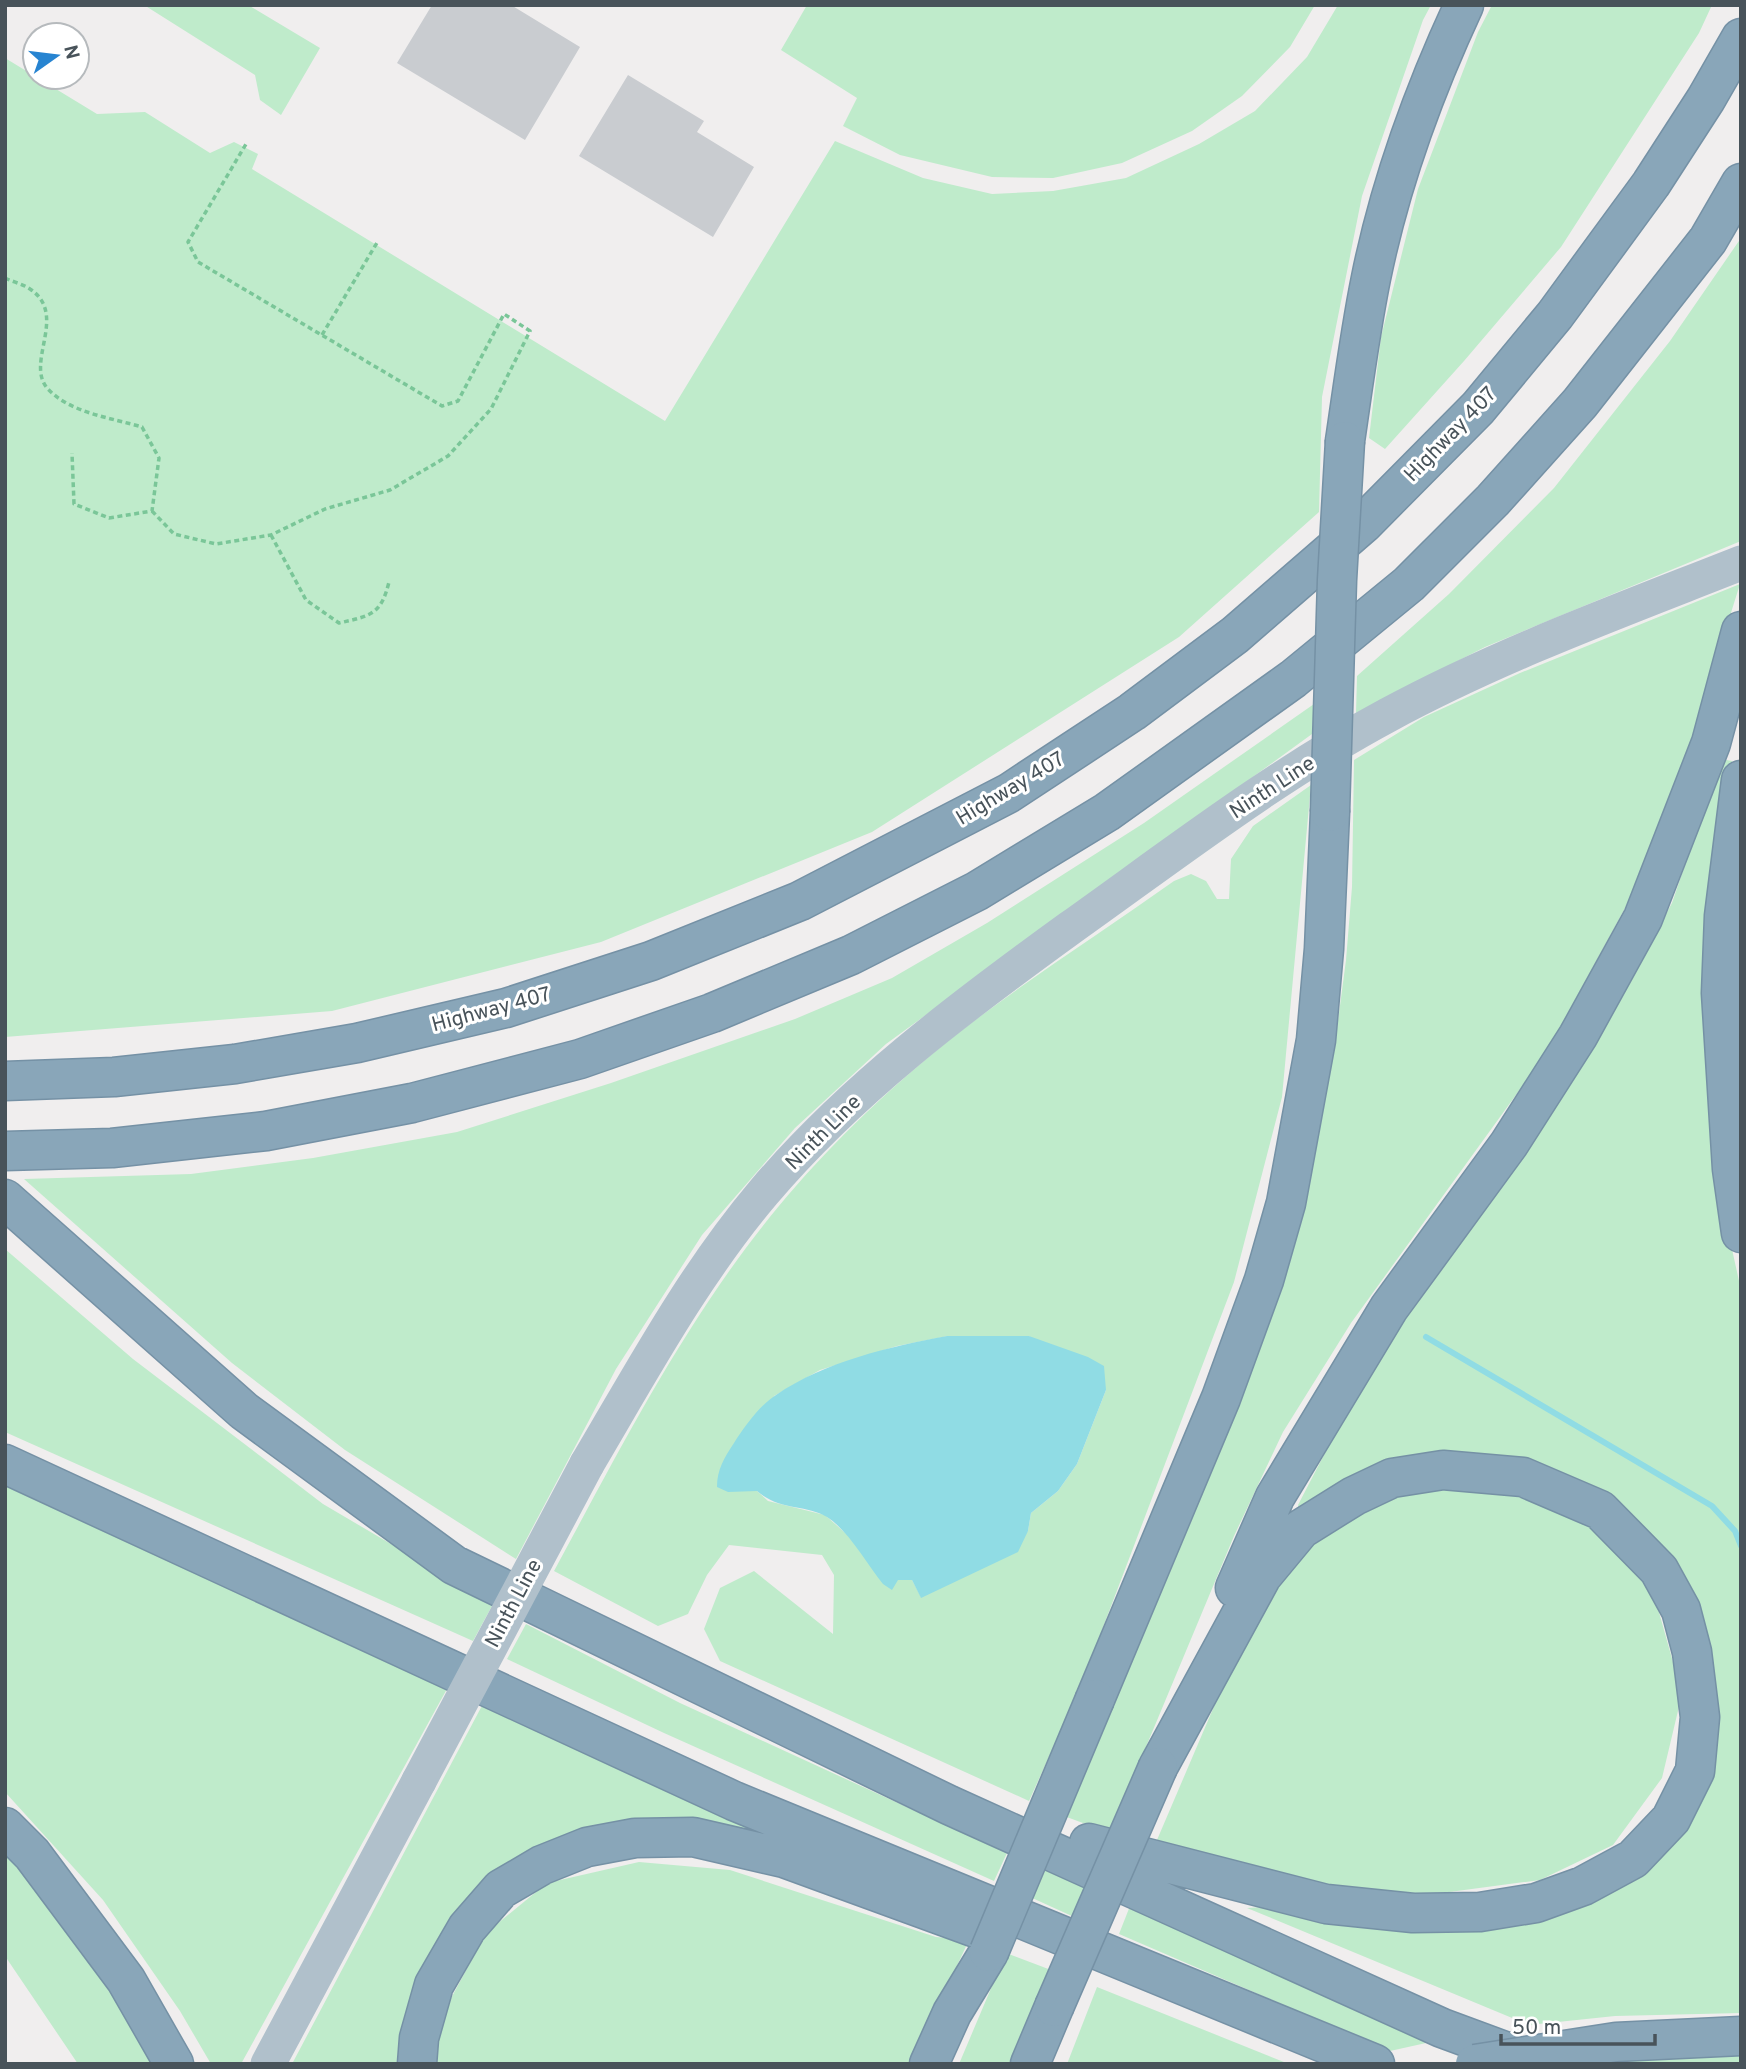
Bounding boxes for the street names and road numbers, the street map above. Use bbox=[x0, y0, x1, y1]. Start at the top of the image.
street label: Highway 407 bbox=[1399, 382, 1503, 488]
street label: Highway 407 bbox=[951, 746, 1070, 832]
street label: Ninth Line bbox=[1225, 751, 1321, 826]
street label: Highway 407 bbox=[429, 982, 554, 1039]
street label: Ninth Line bbox=[780, 1089, 868, 1177]
street label: Ninth Line bbox=[480, 1555, 549, 1653]

